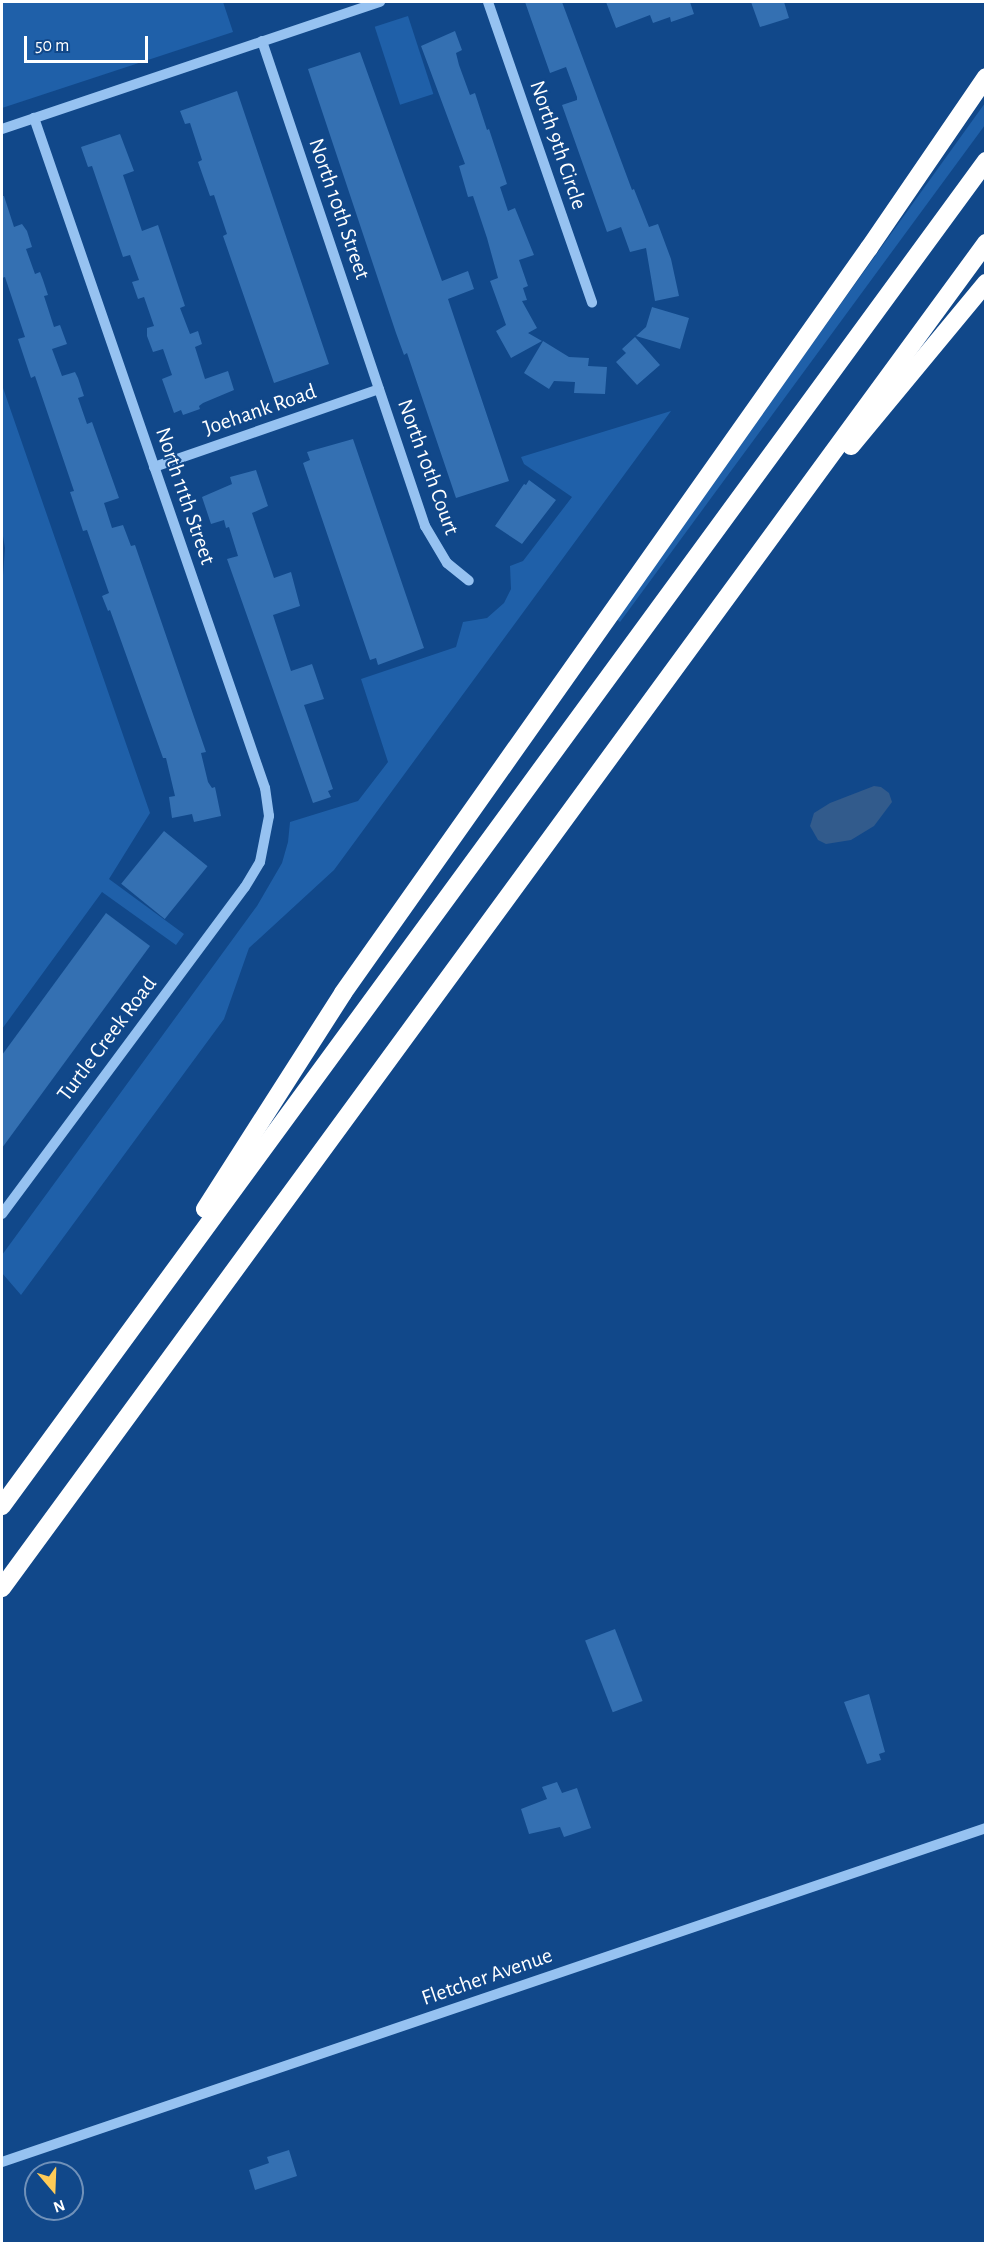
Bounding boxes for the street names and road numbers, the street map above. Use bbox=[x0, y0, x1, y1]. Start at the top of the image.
street label: North 9th Circle bbox=[524, 77, 592, 213]
street label: North 10th Street bbox=[303, 135, 375, 283]
street label: Joehank Road bbox=[200, 378, 320, 442]
street label: North 10th Court bbox=[391, 396, 465, 538]
street label: North 11th Street bbox=[149, 424, 221, 568]
street label: Turtle Creek Road bbox=[52, 971, 162, 1107]
street label: Fletcher Avenue bbox=[418, 1942, 556, 2012]

